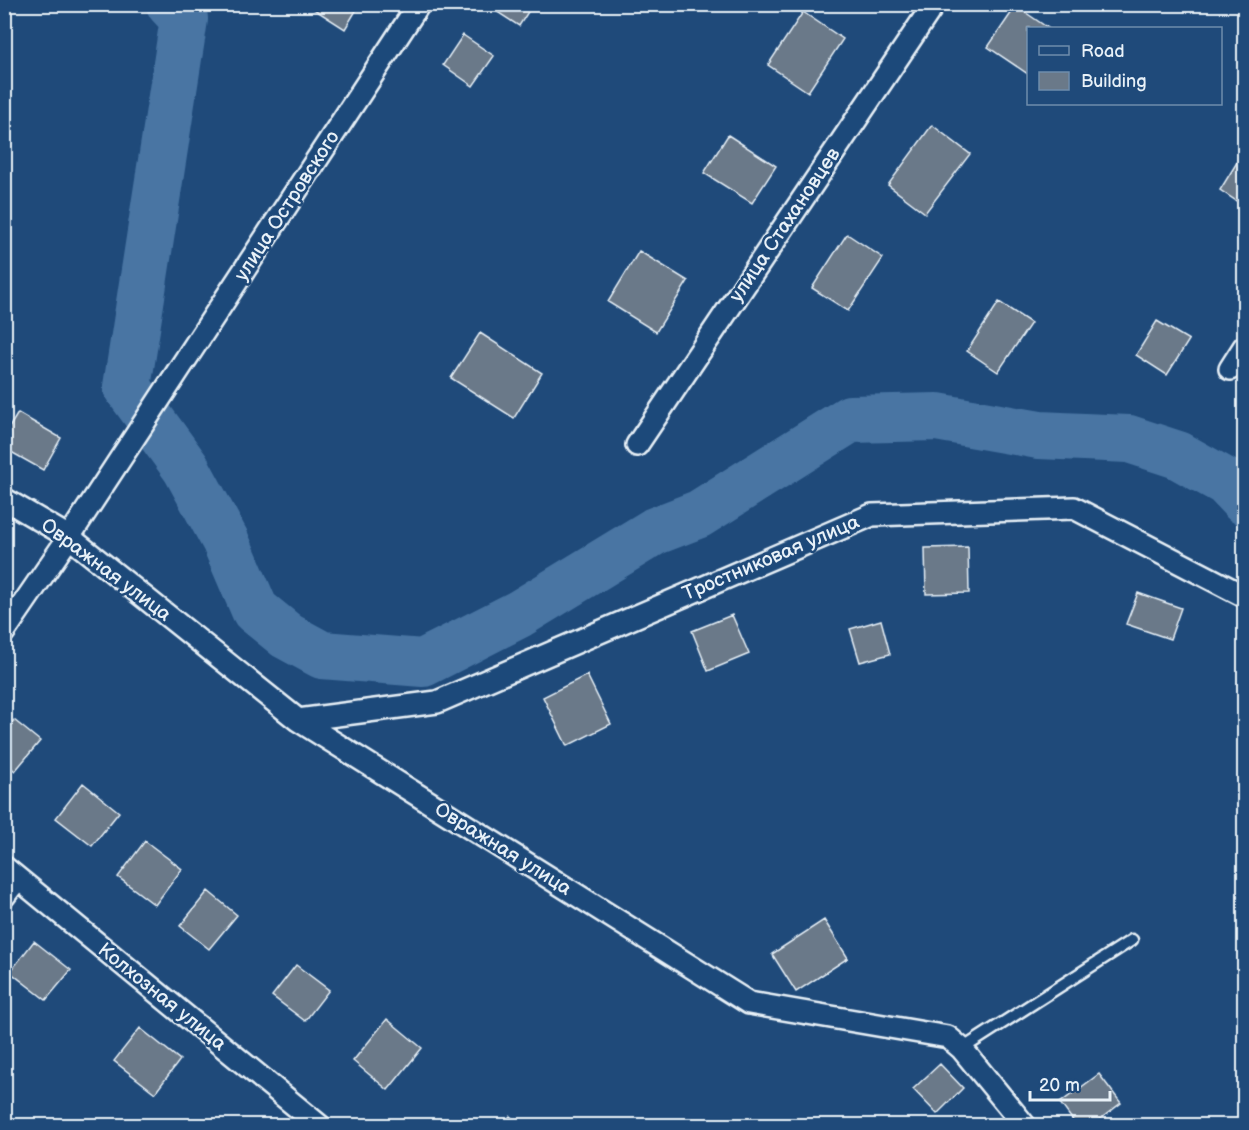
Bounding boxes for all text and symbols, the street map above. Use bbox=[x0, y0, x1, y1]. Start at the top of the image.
legend bbox=[1027, 27, 1222, 105]
text: Road bbox=[1081, 41, 1125, 62]
text: Building bbox=[1081, 71, 1147, 92]
street label: улица Островского bbox=[229, 126, 345, 286]
street label: улица Стахановцев bbox=[724, 143, 846, 307]
street label: Тростниковая улица bbox=[679, 510, 863, 606]
street label: Овражная улица bbox=[36, 513, 176, 627]
street label: Овражная улица bbox=[430, 797, 576, 901]
street label: Колхозная улица bbox=[93, 938, 231, 1056]
scale bar bbox=[1030, 1064, 1110, 1102]
text: 20 m bbox=[1039, 1075, 1080, 1096]

